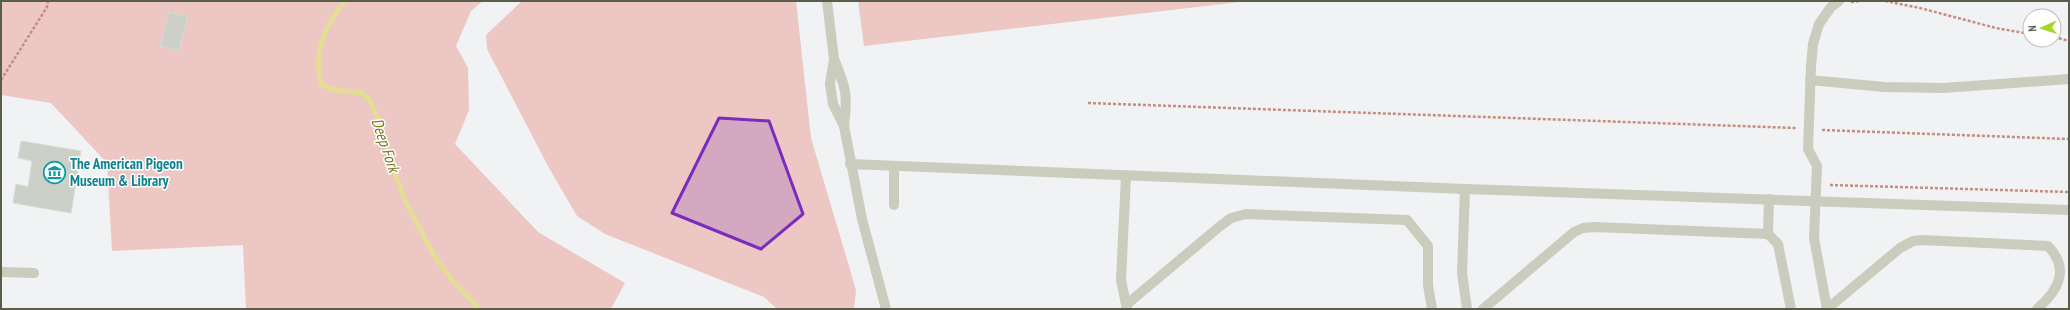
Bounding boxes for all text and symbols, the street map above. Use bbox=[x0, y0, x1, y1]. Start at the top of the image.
north arrow bbox=[2022, 8, 2062, 48]
text: N bbox=[2025, 25, 2039, 32]
water label: Deep Fork bbox=[367, 115, 405, 176]
place label: The American Pigeon Museum & Library bbox=[70, 154, 183, 190]
museum icon: The American Pigeon Museum & Library bbox=[41, 160, 67, 186]

